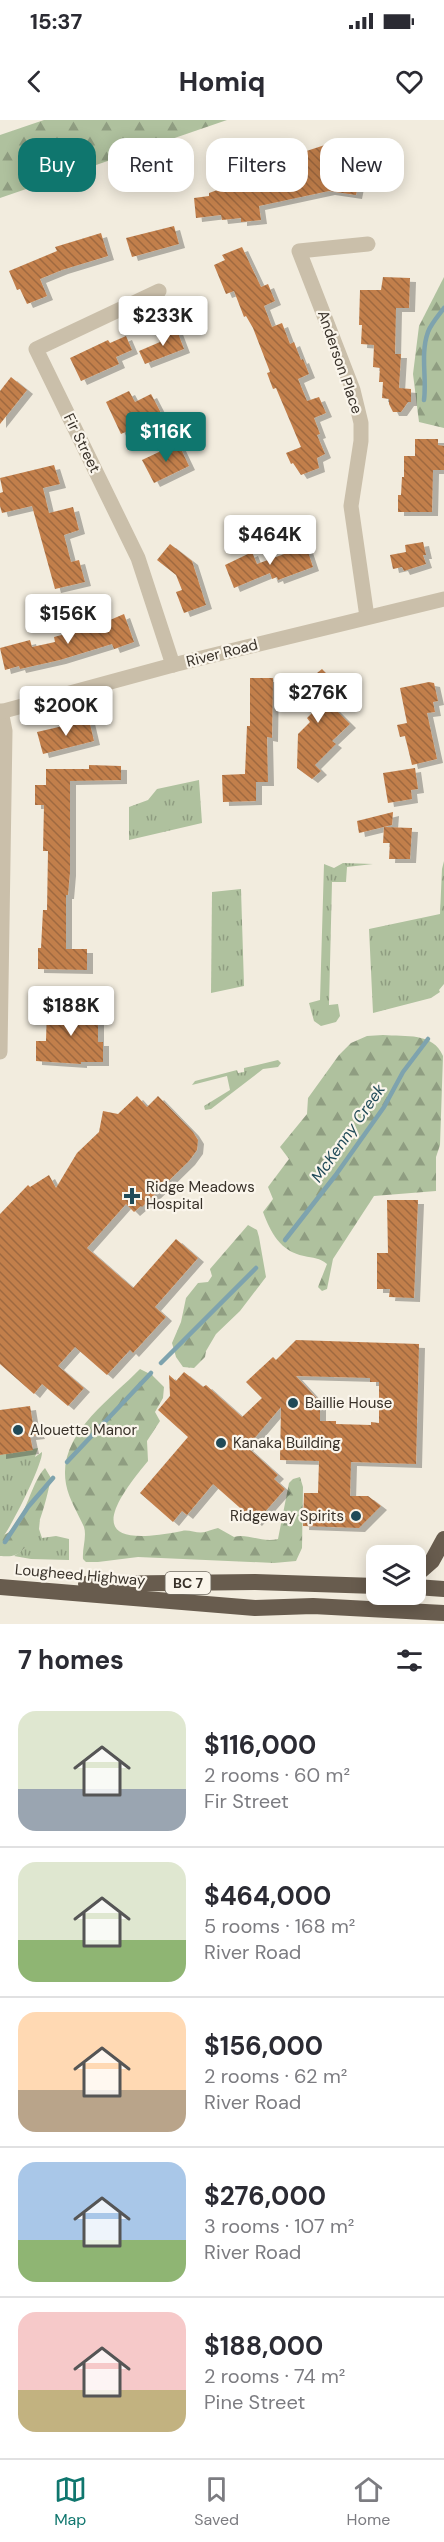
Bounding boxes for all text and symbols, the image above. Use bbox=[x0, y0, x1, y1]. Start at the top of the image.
text: 15:37 bbox=[30, 7, 82, 36]
text: Homiq bbox=[179, 64, 265, 99]
icon: back bbox=[18, 65, 51, 98]
icon: heart bbox=[393, 65, 426, 98]
chip: Buy bbox=[18, 138, 96, 192]
chip: Rent bbox=[108, 138, 194, 192]
chip: Filters bbox=[206, 138, 308, 192]
chip: New bbox=[320, 138, 404, 192]
pin: $233K bbox=[121, 296, 205, 347]
text: $233K bbox=[133, 302, 193, 328]
street label: Anderson Place bbox=[313, 308, 367, 416]
street label: Fir Street bbox=[59, 410, 105, 476]
pin: $116K bbox=[124, 412, 208, 463]
text: $116K bbox=[140, 418, 192, 444]
pin: $464K bbox=[228, 515, 312, 566]
text: $464K bbox=[238, 521, 302, 547]
pin: $156K bbox=[26, 594, 110, 645]
text: $156K bbox=[39, 600, 97, 626]
street label: River Road bbox=[184, 634, 260, 672]
pin: $276K bbox=[276, 673, 360, 724]
text: $276K bbox=[288, 679, 348, 705]
pin: $200K bbox=[24, 686, 108, 737]
text: $200K bbox=[34, 692, 98, 718]
pin: $188K bbox=[29, 986, 113, 1037]
text: $188K bbox=[42, 992, 100, 1018]
water label: McKenny Creek bbox=[306, 1079, 390, 1186]
place label: Ridge Meadows Hospital bbox=[146, 1177, 255, 1214]
marker: Ridge Meadows Hospital bbox=[123, 1187, 141, 1205]
place label: Baillie House bbox=[305, 1393, 392, 1413]
marker: Baillie House bbox=[286, 1396, 300, 1410]
place label: Alouette Manor bbox=[30, 1420, 137, 1440]
marker: Alouette Manor bbox=[11, 1423, 25, 1437]
place label: Kanaka Building bbox=[233, 1433, 341, 1453]
marker: Kanaka Building bbox=[214, 1436, 228, 1450]
place label: Ridgeway Spirits bbox=[230, 1506, 344, 1526]
marker: Ridgeway Spirits bbox=[349, 1509, 363, 1523]
map controls bbox=[366, 1545, 426, 1605]
button: layers bbox=[366, 1545, 426, 1605]
street label: Lougheed Highway bbox=[14, 1559, 147, 1591]
road number: BC 7 bbox=[166, 1572, 210, 1594]
text: 7 homes bbox=[18, 1643, 124, 1677]
icon: filters bbox=[393, 1644, 426, 1677]
text: $116,000 bbox=[204, 1728, 316, 1762]
icon: home bbox=[66, 1735, 138, 1807]
text: 2 rooms · 60 m² bbox=[204, 1762, 350, 1788]
text: Fir Street bbox=[204, 1788, 289, 1814]
text: $464,000 bbox=[204, 1879, 331, 1913]
icon: home bbox=[66, 1886, 138, 1958]
text: 5 rooms · 168 m² bbox=[204, 1913, 355, 1939]
text: River Road bbox=[204, 1939, 301, 1965]
text: $156,000 bbox=[204, 2029, 323, 2063]
icon: home bbox=[66, 2036, 138, 2108]
text: 2 rooms · 62 m² bbox=[204, 2063, 347, 2089]
text: River Road bbox=[204, 2089, 301, 2115]
text: $276,000 bbox=[204, 2179, 326, 2213]
icon: home bbox=[66, 2186, 138, 2258]
text: 3 rooms · 107 m² bbox=[204, 2213, 354, 2239]
text: River Road bbox=[204, 2239, 301, 2265]
text: $188,000 bbox=[204, 2329, 323, 2363]
icon: home bbox=[66, 2336, 138, 2408]
text: 2 rooms · 74 m² bbox=[204, 2363, 345, 2389]
text: Pine Street bbox=[204, 2389, 305, 2415]
tab: Map bbox=[54, 2473, 87, 2530]
tab: Saved bbox=[194, 2473, 239, 2530]
tab: Home bbox=[347, 2473, 390, 2530]

